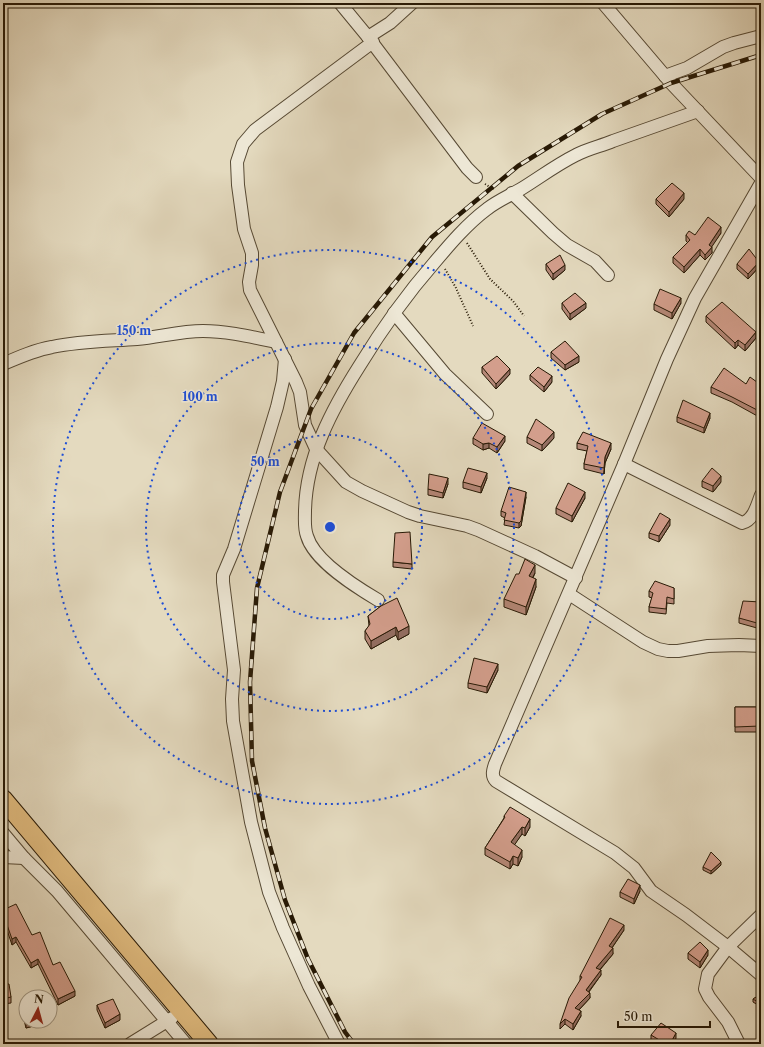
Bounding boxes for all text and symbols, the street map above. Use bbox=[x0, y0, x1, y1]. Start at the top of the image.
text: 150 m bbox=[117, 323, 151, 338]
text: 100 m bbox=[182, 389, 218, 404]
text: 50 m bbox=[250, 454, 280, 469]
centre of rings bbox=[323, 520, 337, 534]
north arrow bbox=[18, 989, 58, 1029]
text: N bbox=[34, 992, 45, 1007]
scale bar bbox=[618, 1003, 710, 1029]
text: 50 m bbox=[624, 1009, 653, 1024]

